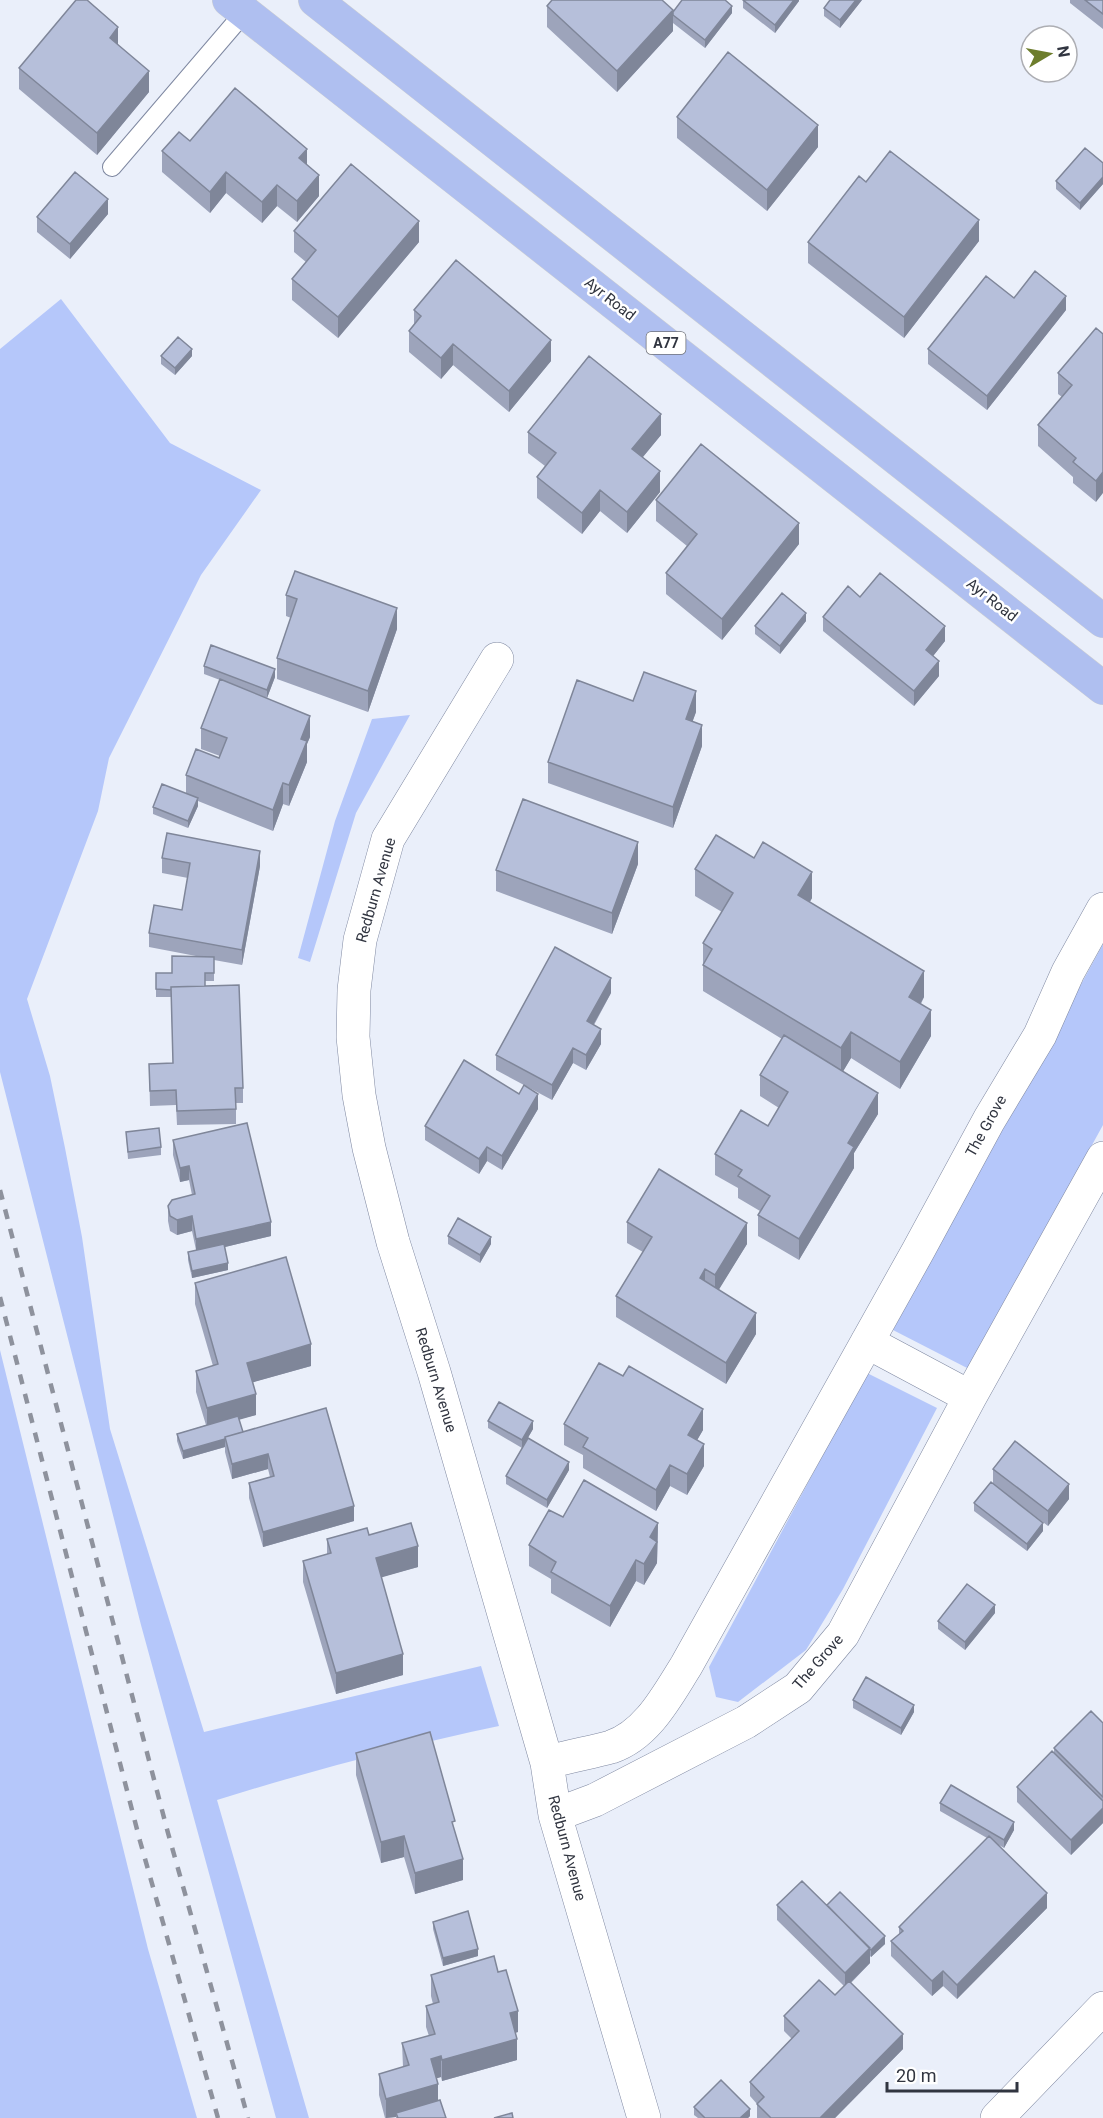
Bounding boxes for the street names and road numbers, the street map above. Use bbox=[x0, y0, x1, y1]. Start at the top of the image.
street label: Ayr Road bbox=[581, 274, 639, 324]
road number: A77 bbox=[646, 332, 686, 354]
street label: Ayr Road bbox=[963, 575, 1021, 625]
street label: Redburn Avenue bbox=[352, 835, 400, 945]
street label: The Grove bbox=[962, 1092, 1010, 1160]
street label: Redburn Avenue bbox=[412, 1325, 460, 1435]
street label: The Grove bbox=[789, 1631, 847, 1693]
street label: Redburn Avenue bbox=[544, 1793, 590, 1903]

